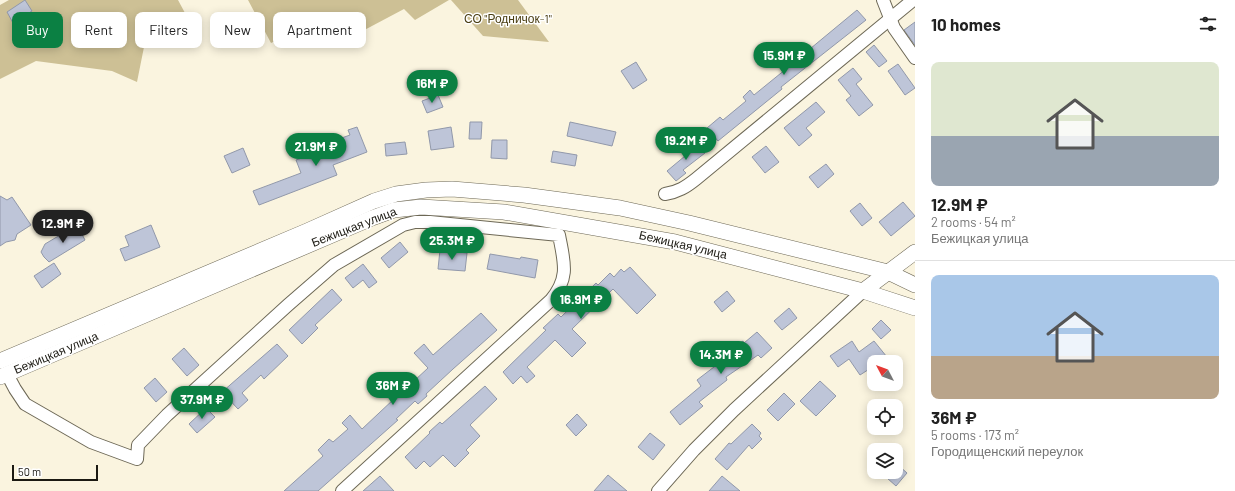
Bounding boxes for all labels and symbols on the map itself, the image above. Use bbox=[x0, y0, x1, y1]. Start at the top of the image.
park label: СО "Родничок-1" bbox=[464, 11, 552, 26]
pin: 15.9M ₽ bbox=[747, 42, 821, 76]
pin: 16M ₽ bbox=[404, 70, 460, 104]
pin: 19.2M ₽ bbox=[649, 127, 723, 161]
pin: 21.9M ₽ bbox=[279, 133, 353, 167]
street label: Бежицкая улица bbox=[309, 203, 399, 250]
pin: 12.9M ₽ bbox=[26, 210, 100, 244]
pin: 25.3M ₽ bbox=[415, 227, 489, 261]
street label: Бежицкая улица bbox=[638, 227, 729, 262]
pin: 16.9M ₽ bbox=[544, 286, 618, 320]
street label: Бежицкая улица bbox=[11, 328, 100, 377]
pin: 14.3M ₽ bbox=[684, 341, 758, 375]
north arrow bbox=[867, 355, 903, 391]
pin: 36M ₽ bbox=[365, 372, 421, 406]
pin: 37.9M ₽ bbox=[165, 386, 239, 420]
scale bar bbox=[12, 463, 98, 482]

